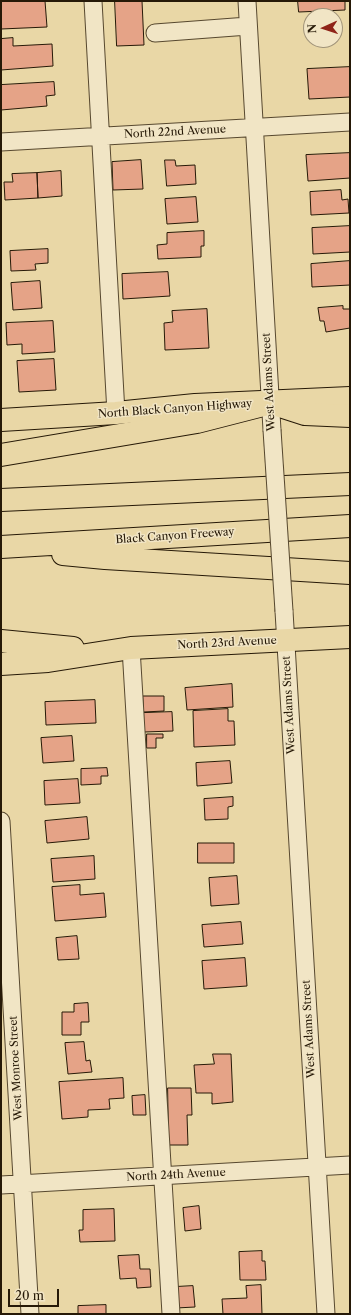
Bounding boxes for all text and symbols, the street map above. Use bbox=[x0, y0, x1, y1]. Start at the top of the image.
north arrow bbox=[303, 8, 343, 48]
text: N bbox=[305, 23, 319, 34]
street label: North 22nd Avenue bbox=[124, 123, 226, 141]
street label: West Adams Street bbox=[260, 332, 278, 432]
street label: North Black Canyon Highway bbox=[97, 397, 253, 421]
street label: Black Canyon Freeway bbox=[115, 525, 235, 547]
street label: North 23rd Avenue bbox=[177, 634, 277, 652]
street label: West Adams Street bbox=[280, 655, 298, 755]
street label: West Adams Street bbox=[300, 979, 318, 1079]
street label: West Monroe Street bbox=[7, 1015, 25, 1121]
street label: North 24th Avenue bbox=[126, 1166, 226, 1184]
scale bar bbox=[10, 1281, 61, 1307]
text: 20 m bbox=[15, 1288, 44, 1303]

